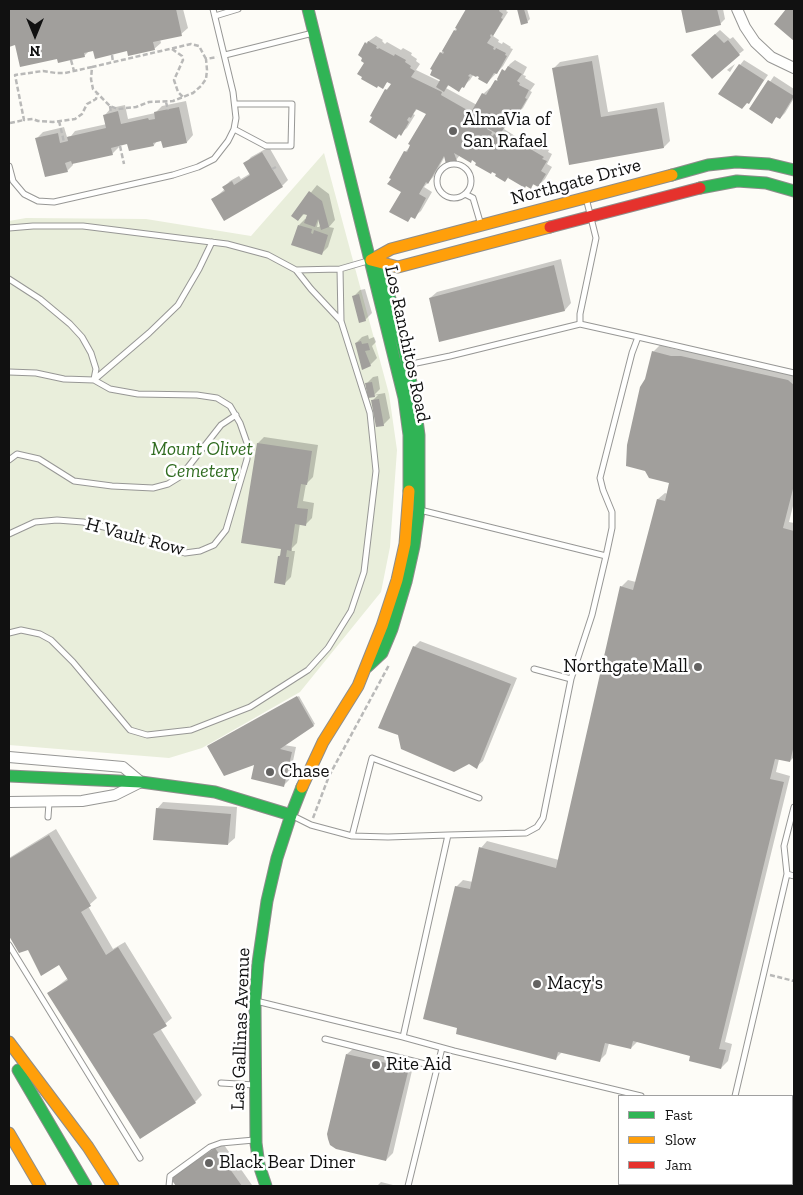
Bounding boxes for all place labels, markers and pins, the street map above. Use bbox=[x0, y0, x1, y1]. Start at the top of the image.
place label: AlmaVia of San Rafael bbox=[463, 109, 551, 153]
marker: AlmaVia of San Rafael bbox=[447, 125, 459, 137]
place label: Northgate Mall bbox=[563, 656, 688, 678]
marker: Northgate Mall bbox=[692, 661, 704, 673]
place label: Chase bbox=[280, 761, 329, 783]
marker: Chase bbox=[264, 766, 276, 778]
place label: Macy's bbox=[547, 973, 603, 995]
marker: Macy's bbox=[531, 978, 543, 990]
place label: Rite Aid bbox=[386, 1054, 451, 1076]
marker: Rite Aid bbox=[370, 1059, 382, 1071]
place label: Black Bear Diner bbox=[219, 1152, 356, 1174]
marker: Black Bear Diner bbox=[203, 1157, 215, 1169]

